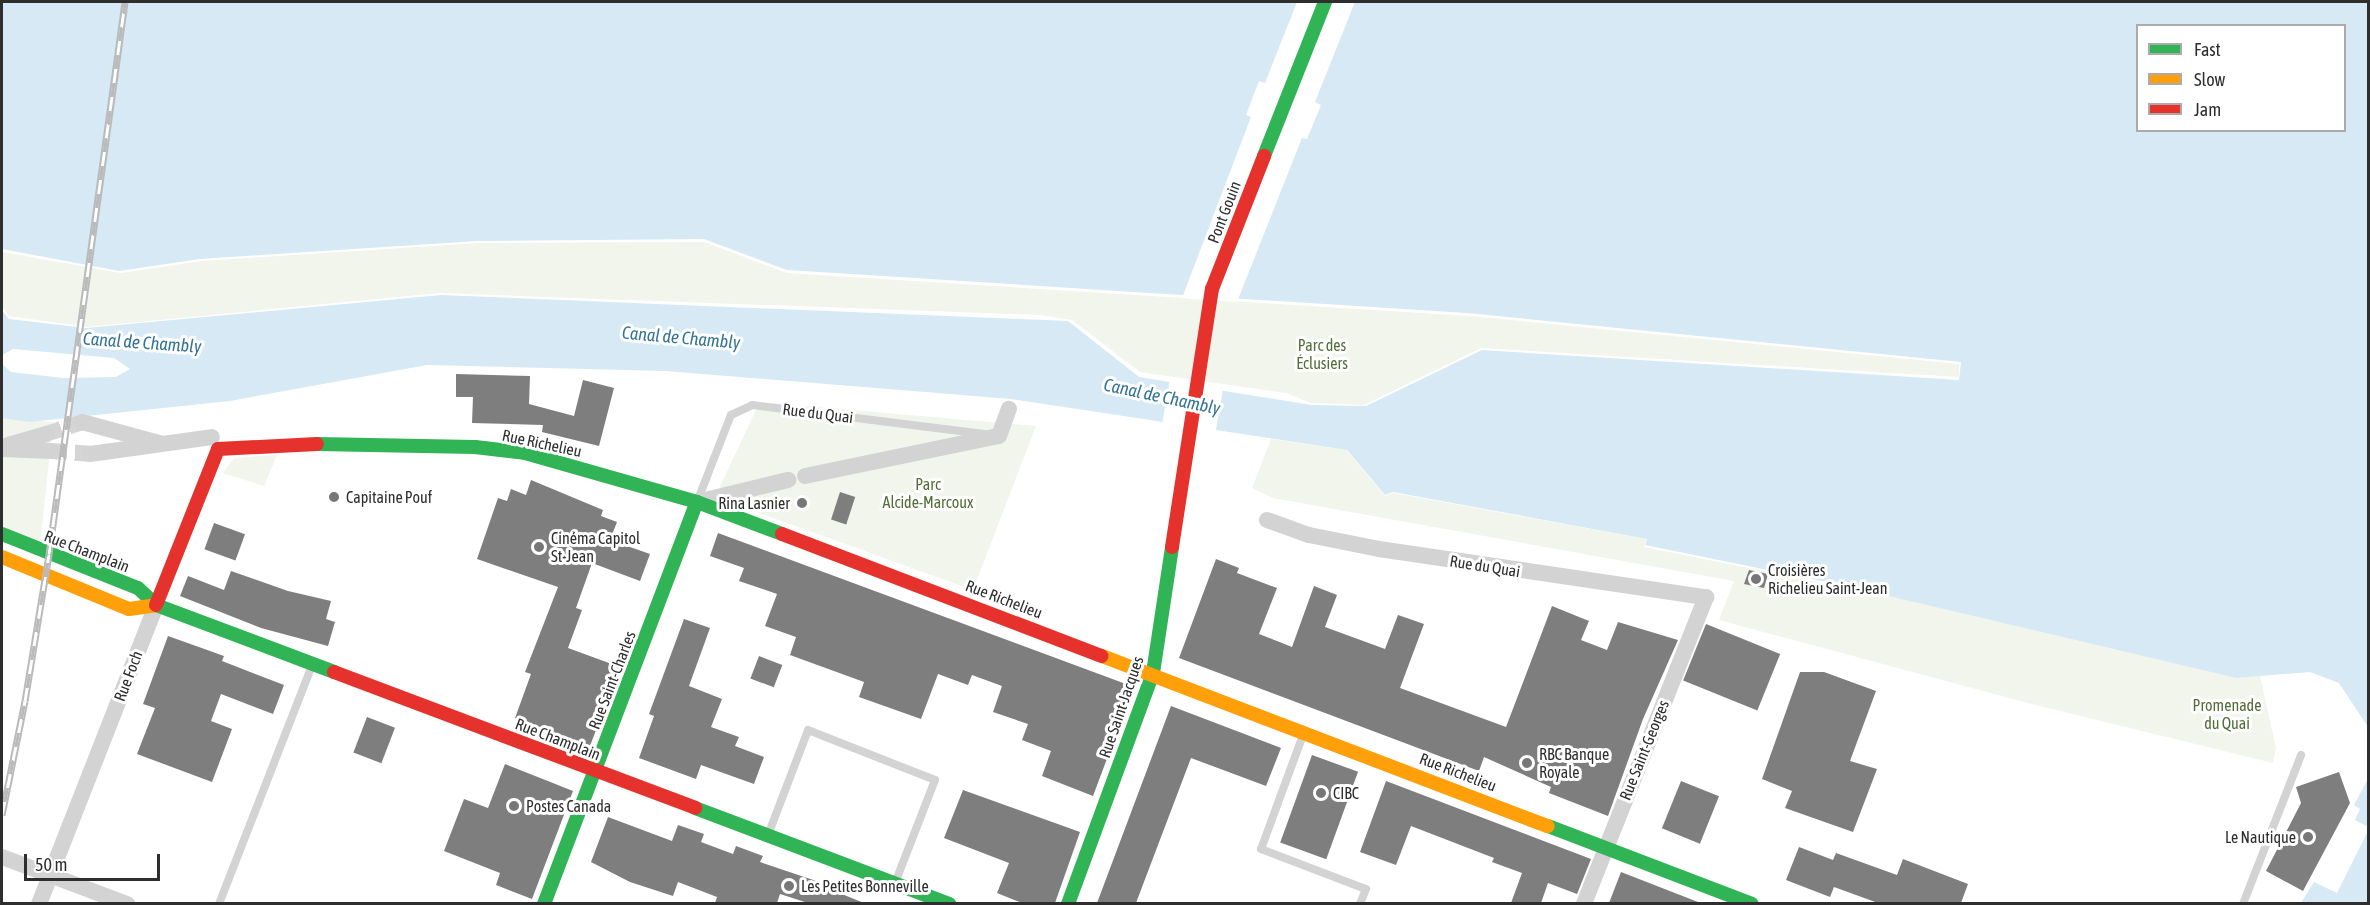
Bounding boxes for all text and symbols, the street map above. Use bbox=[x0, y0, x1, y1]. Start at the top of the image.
legend bbox=[2136, 24, 2346, 132]
text: Fast bbox=[2194, 39, 2221, 60]
text: Slow bbox=[2194, 69, 2225, 90]
text: Jam bbox=[2194, 99, 2221, 120]
street label: Pont Gouin bbox=[1203, 178, 1245, 246]
water label: Canal de Chambly bbox=[621, 322, 741, 354]
water label: Canal de Chambly bbox=[82, 328, 202, 358]
park label: Parc des Éclusiers bbox=[1296, 335, 1348, 373]
water label: Canal de Chambly bbox=[1102, 374, 1222, 420]
street label: Rue du Quai bbox=[782, 399, 854, 427]
street label: Rue Richelieu bbox=[501, 425, 583, 461]
park label: Parc Alcide-Marcoux bbox=[883, 474, 973, 512]
place label: Capitaine Pouf bbox=[346, 487, 432, 507]
marker: Capitaine Pouf bbox=[327, 490, 341, 504]
place label: Rina Lasnier bbox=[718, 493, 790, 513]
marker: Rina Lasnier bbox=[795, 496, 809, 510]
street label: Rue Champlain bbox=[42, 526, 132, 576]
place label: Cinéma Capitol St-Jean bbox=[551, 528, 640, 566]
marker: Cinéma Capitol St-Jean bbox=[532, 540, 546, 554]
street label: Rue du Quai bbox=[1448, 551, 1522, 581]
place label: Croisières Richelieu Saint-Jean bbox=[1768, 560, 1888, 598]
marker: Croisières Richelieu Saint-Jean bbox=[1749, 572, 1763, 586]
street label: Rue Richelieu bbox=[963, 576, 1045, 622]
street label: Rue Saint-Charles bbox=[584, 628, 640, 732]
street label: Rue Foch bbox=[110, 648, 146, 704]
street label: Rue Saint-Jacques bbox=[1095, 654, 1147, 760]
park label: Promenade du Quai bbox=[2193, 695, 2261, 733]
street label: Rue Saint-Georges bbox=[1615, 697, 1673, 803]
street label: Rue Champlain bbox=[513, 714, 603, 764]
place label: RBC Banque Royale bbox=[1539, 744, 1609, 782]
street label: Rue Richelieu bbox=[1417, 749, 1499, 795]
marker: RBC Banque Royale bbox=[1520, 756, 1534, 770]
place label: CIBC bbox=[1333, 783, 1359, 803]
marker: CIBC bbox=[1314, 786, 1328, 800]
place label: Postes Canada bbox=[526, 796, 611, 816]
marker: Postes Canada bbox=[507, 799, 521, 813]
place label: Le Nautique bbox=[2225, 827, 2296, 847]
marker: Le Nautique bbox=[2301, 830, 2315, 844]
scale bar bbox=[27, 842, 164, 880]
text: 50 m bbox=[35, 854, 67, 875]
place label: Les Petites Bonneville bbox=[801, 876, 929, 896]
marker: Les Petites Bonneville bbox=[782, 879, 796, 893]

